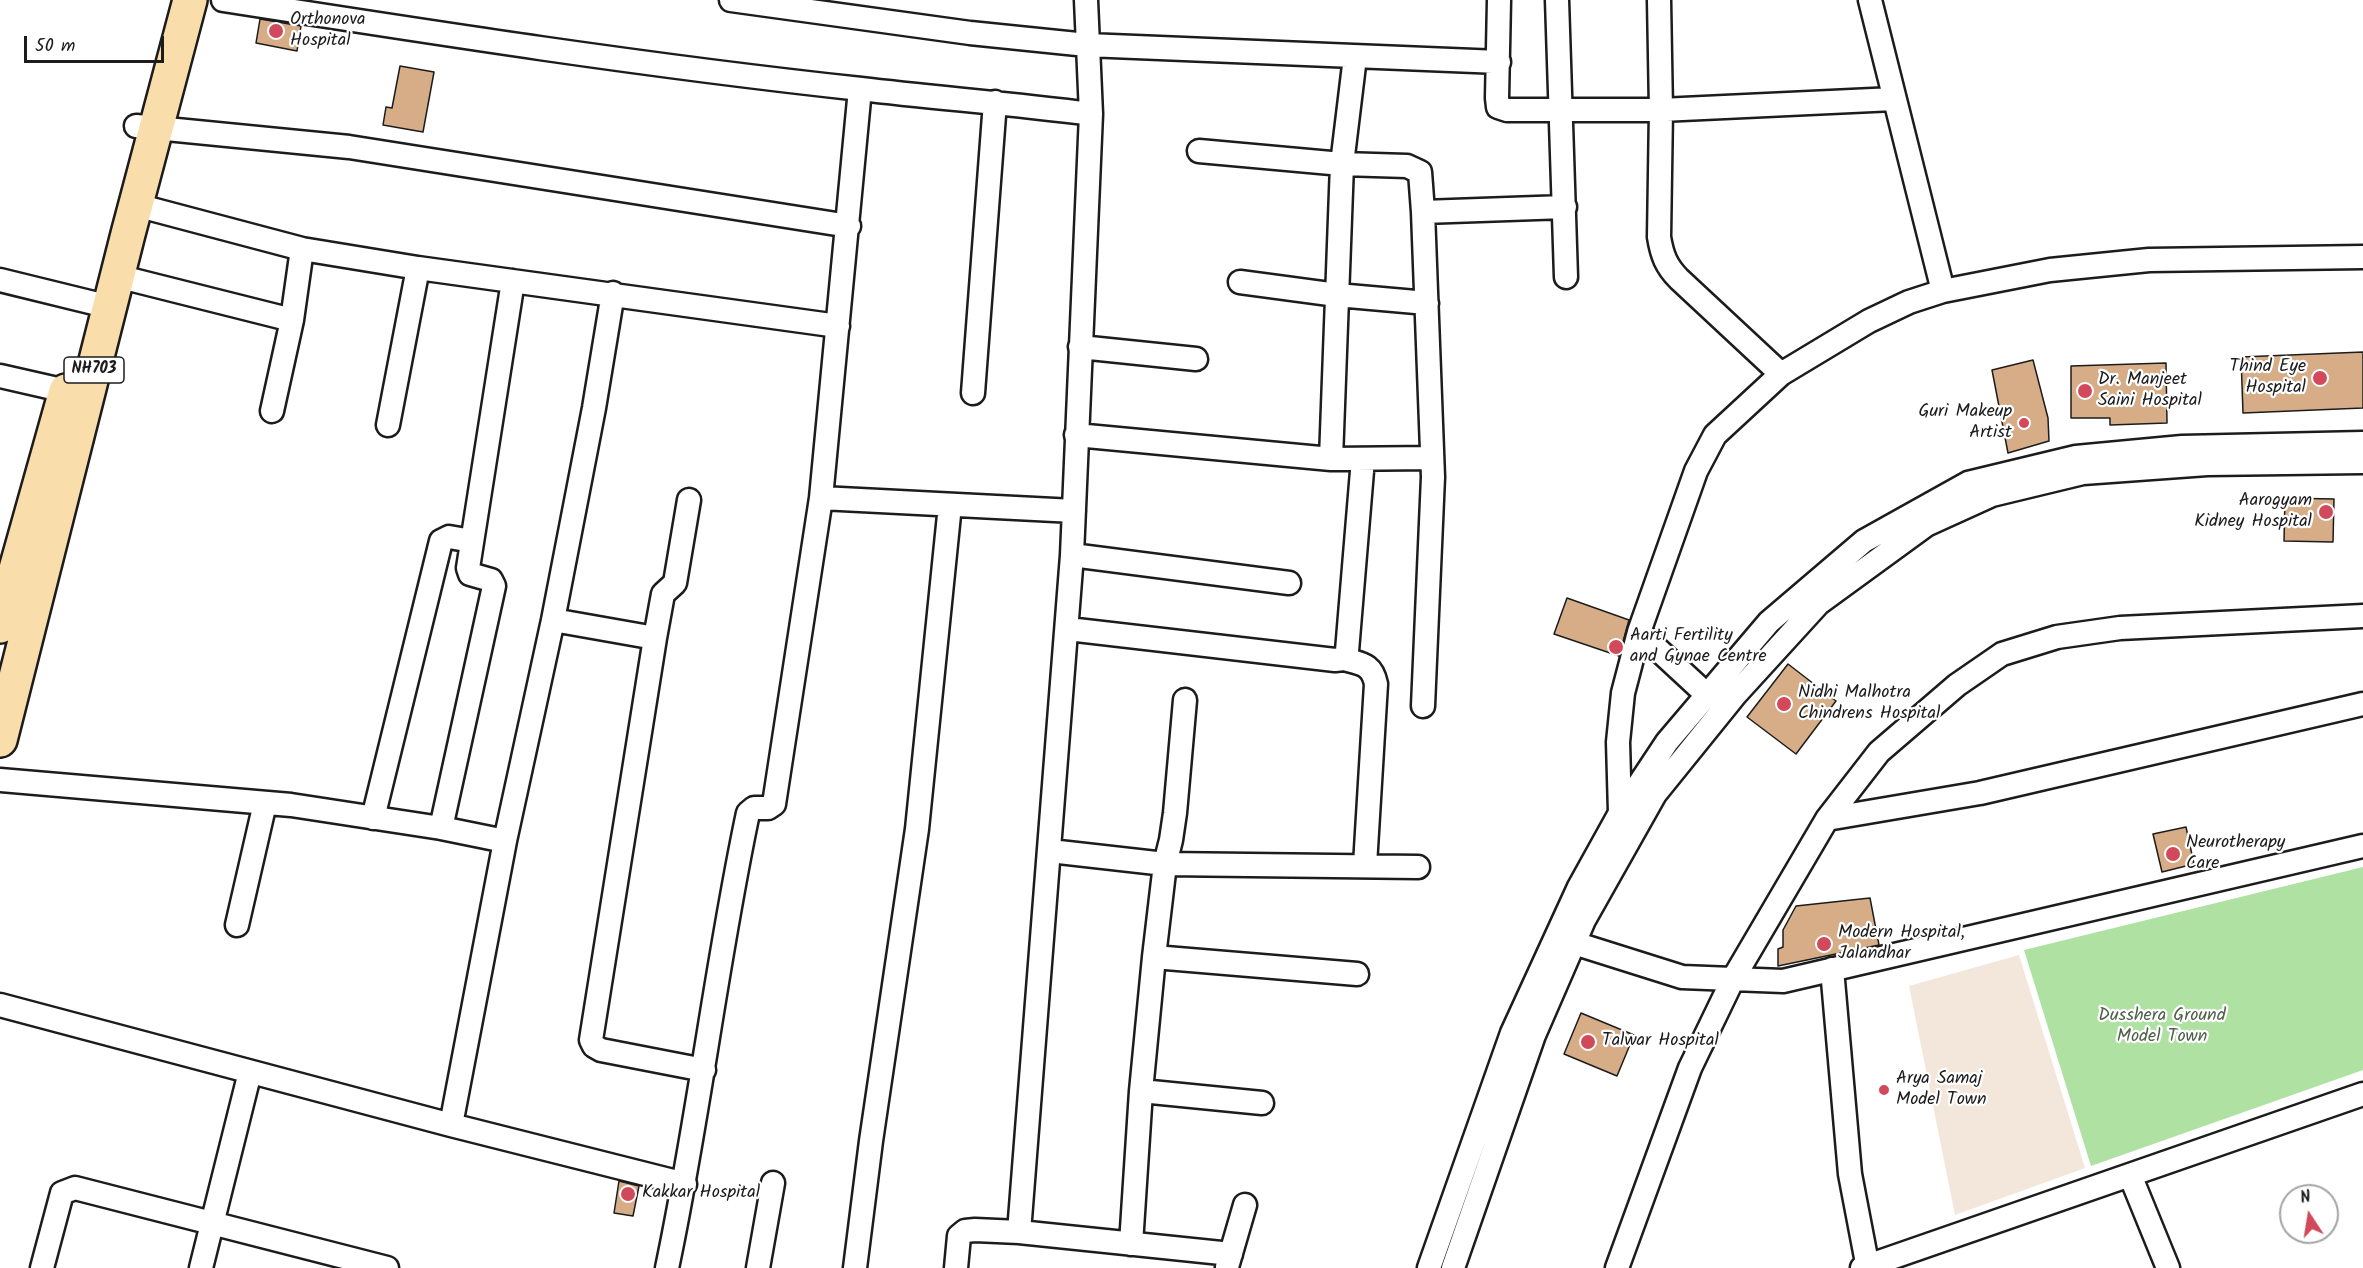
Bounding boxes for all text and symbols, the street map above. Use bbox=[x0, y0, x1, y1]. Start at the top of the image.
place label: Orthonova Hospital bbox=[290, 10, 366, 52]
marker: Orthonova Hospital bbox=[267, 22, 285, 40]
scale bar bbox=[27, 24, 166, 62]
text: 50 m bbox=[35, 32, 75, 61]
road number: NH703 bbox=[64, 357, 124, 383]
place label: Thind Eye Hospital bbox=[2230, 357, 2306, 400]
marker: Thind Eye Hospital bbox=[2311, 369, 2329, 387]
place label: Dr. Manjeet Saini Hospital bbox=[2098, 370, 2202, 412]
marker: Dr. Manjeet Saini Hospital bbox=[2076, 382, 2094, 400]
place label: Guri Makeup Artist bbox=[1918, 402, 2012, 444]
marker: Guri Makeup Artist bbox=[2017, 416, 2031, 430]
place label: Aarogyam Kidney Hospital bbox=[2194, 491, 2312, 534]
marker: Aarogyam Kidney Hospital bbox=[2317, 503, 2335, 521]
place label: Aarti Fertility and Gynae Centre bbox=[1630, 626, 1767, 668]
marker: Aarti Fertility and Gynae Centre bbox=[1607, 638, 1625, 656]
place label: Nidhi Malhotra Chindrens Hospital bbox=[1798, 683, 1940, 726]
marker: Nidhi Malhotra Chindrens Hospital bbox=[1775, 695, 1793, 713]
place label: Neurotherapy Care bbox=[2186, 833, 2285, 876]
marker: Neurotherapy Care bbox=[2164, 845, 2182, 863]
place label: Modern Hospital, Jalandhar bbox=[1838, 923, 1965, 966]
marker: Modern Hospital, Jalandhar bbox=[1815, 935, 1833, 953]
park label: Dusshera Ground Model Town bbox=[2098, 1006, 2226, 1048]
place label: Talwar Hospital bbox=[1602, 1031, 1719, 1053]
marker: Talwar Hospital bbox=[1579, 1033, 1597, 1051]
place label: Arya Samaj Model Town bbox=[1896, 1069, 1987, 1112]
marker: Arya Samaj Model Town bbox=[1877, 1083, 1891, 1097]
place label: Kakkar Hospital bbox=[642, 1183, 760, 1205]
north arrow bbox=[2279, 1184, 2339, 1244]
marker: Kakkar Hospital bbox=[619, 1185, 637, 1203]
text: N bbox=[2298, 1185, 2313, 1211]

